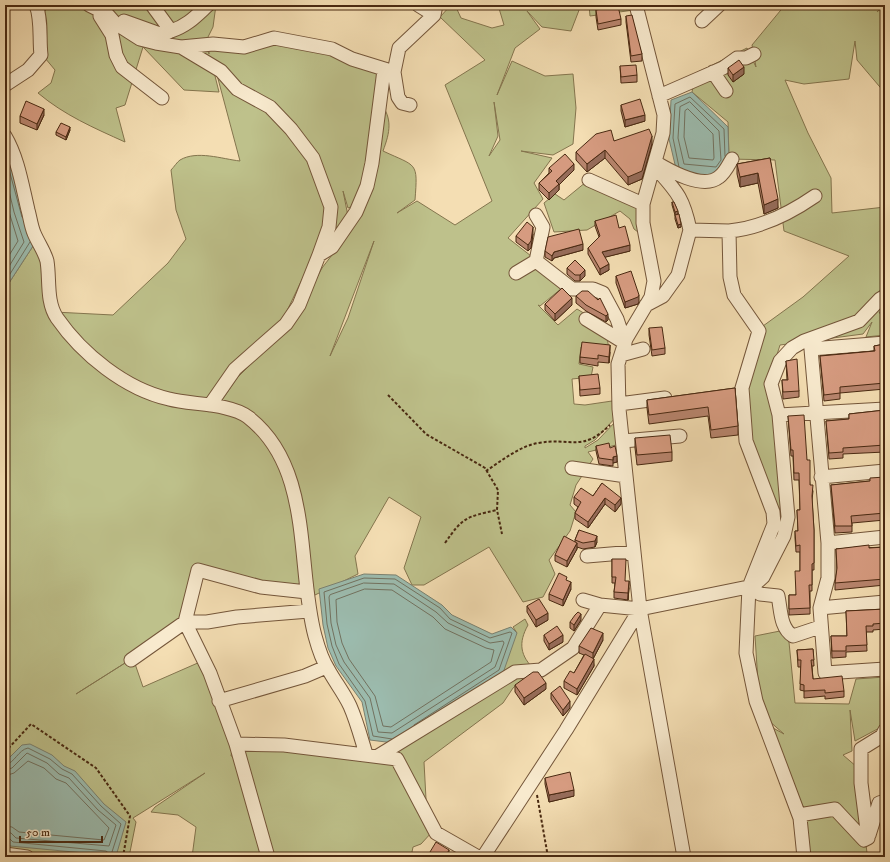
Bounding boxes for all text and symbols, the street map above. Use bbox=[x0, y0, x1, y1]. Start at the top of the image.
scale bar bbox=[20, 818, 102, 844]
text: 50 m bbox=[26, 825, 50, 840]

